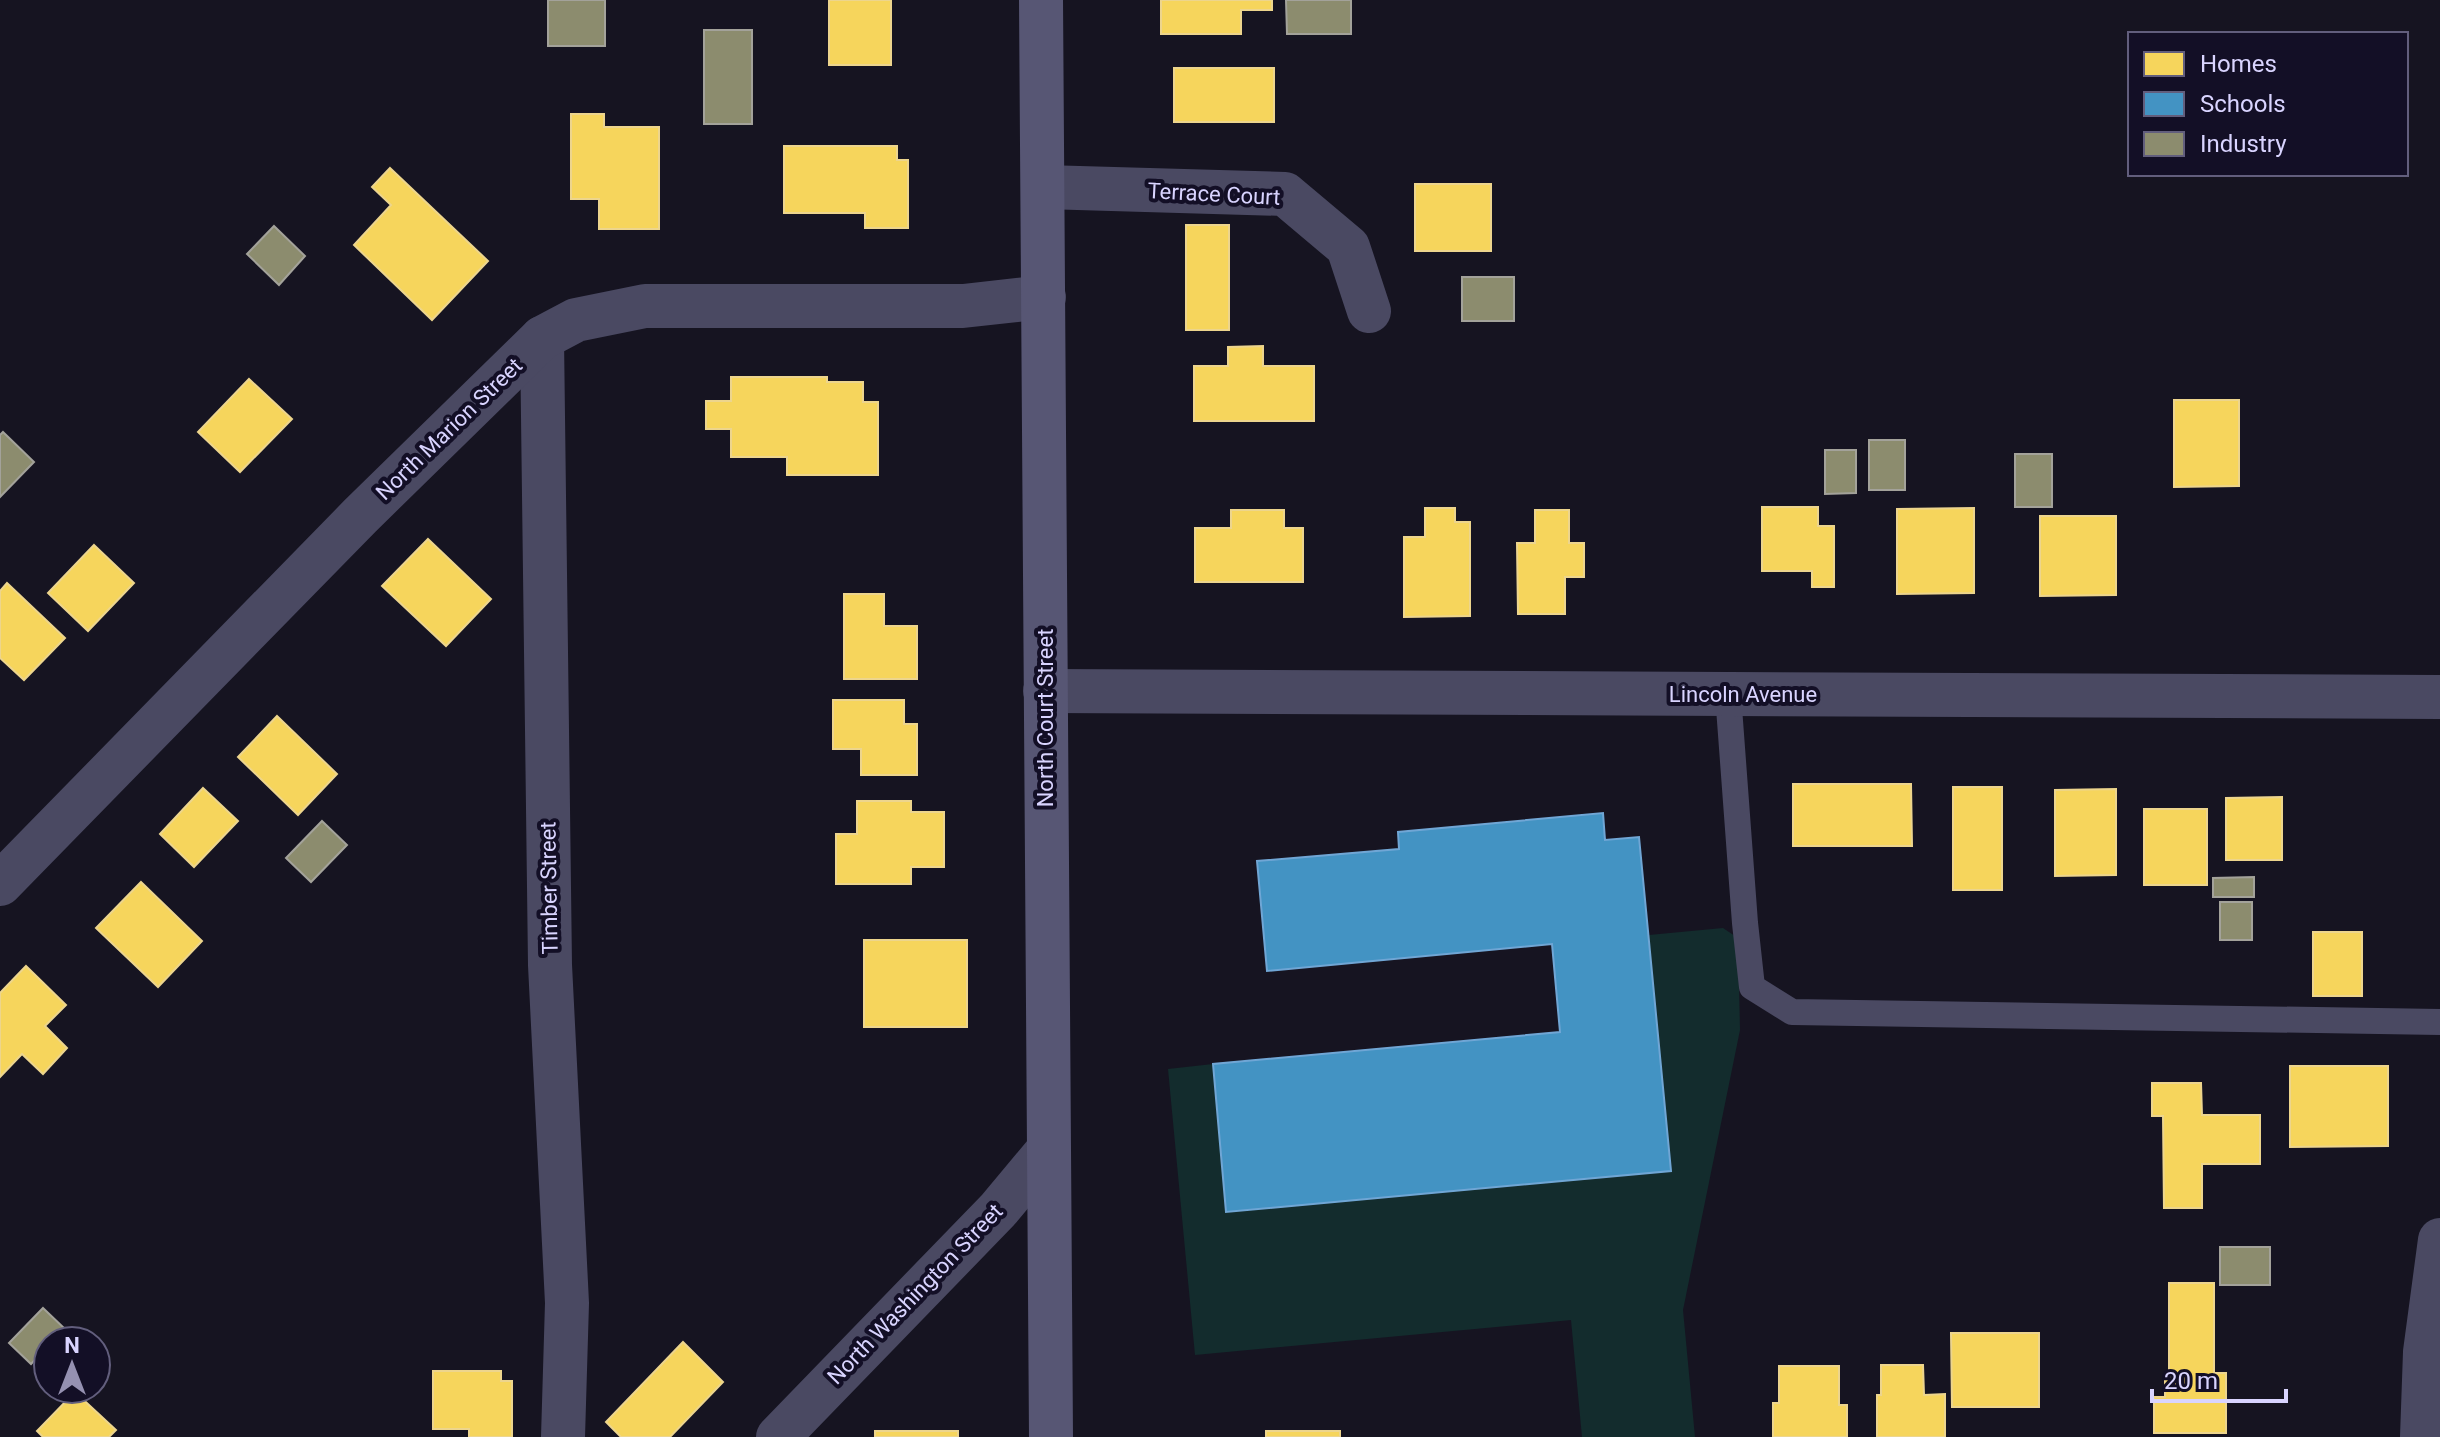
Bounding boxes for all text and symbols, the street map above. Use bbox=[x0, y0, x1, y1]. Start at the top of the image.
legend bbox=[2128, 32, 2408, 176]
text: Homes bbox=[2200, 50, 2277, 78]
text: Schools bbox=[2200, 90, 2286, 118]
text: Industry bbox=[2200, 130, 2287, 158]
street label: Terrace Court bbox=[1147, 178, 1281, 210]
street label: North Marion Street bbox=[371, 353, 527, 505]
street label: North Court Street bbox=[1033, 629, 1058, 807]
street label: Lincoln Avenue bbox=[1669, 682, 1817, 707]
street label: Timber Street bbox=[535, 821, 563, 955]
street label: North Washington Street bbox=[822, 1199, 1008, 1389]
north arrow bbox=[32, 1325, 112, 1405]
text: N bbox=[64, 1333, 80, 1358]
scale bar bbox=[2152, 1353, 2286, 1403]
text: 20 m bbox=[2164, 1367, 2218, 1395]

